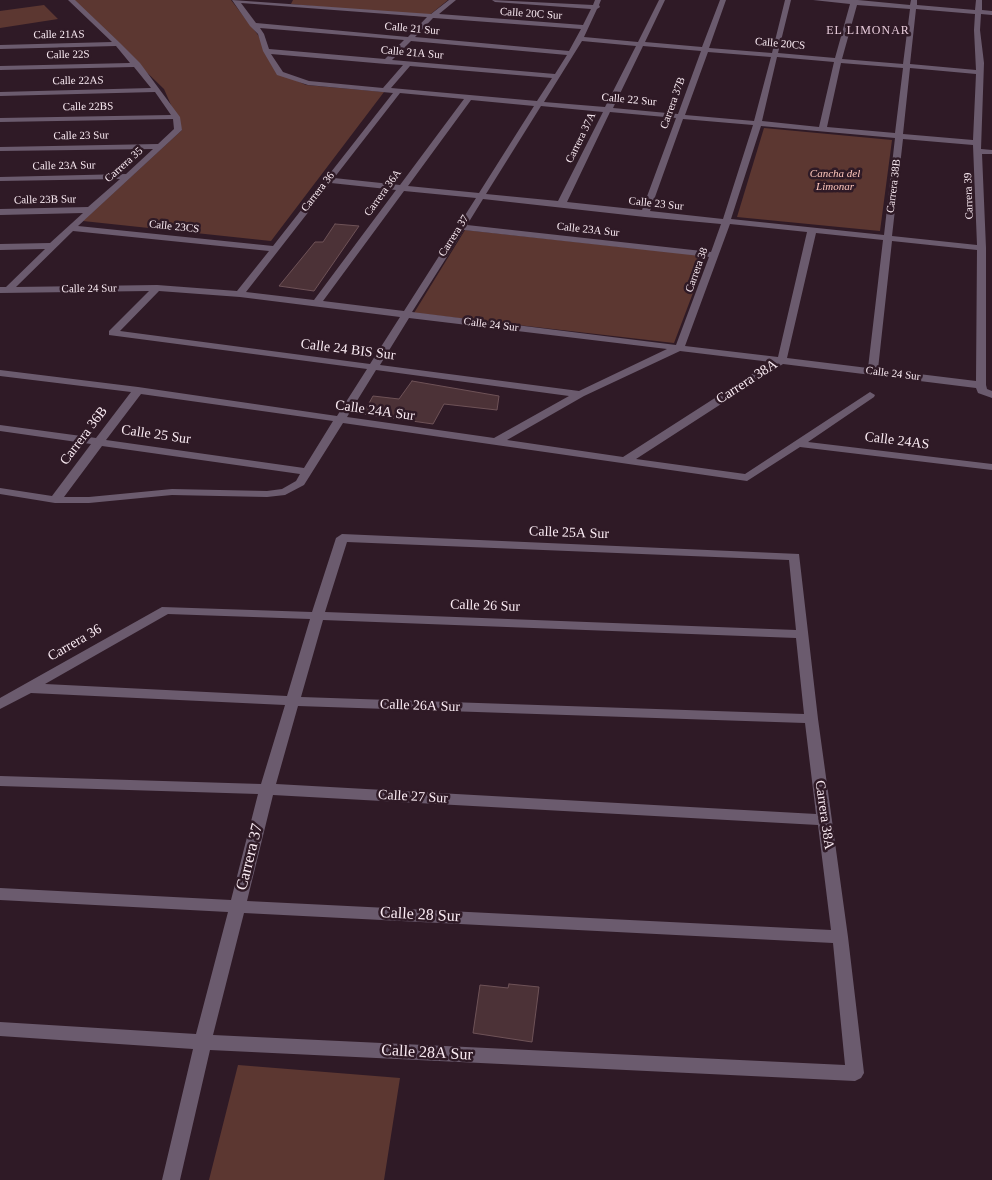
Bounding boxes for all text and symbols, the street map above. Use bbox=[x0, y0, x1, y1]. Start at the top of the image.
street label: Calle 20C Sur bbox=[499, 5, 563, 23]
street label: Calle 21 Sur bbox=[384, 20, 440, 38]
district label: EL LIMONAR bbox=[825, 24, 911, 38]
street label: Calle 21AS bbox=[33, 28, 85, 42]
street label: Calle 20CS bbox=[754, 35, 806, 53]
street label: Calle 21A Sur bbox=[380, 44, 444, 62]
street label: Calle 22S bbox=[46, 48, 90, 62]
street label: Calle 22AS bbox=[52, 74, 104, 88]
street label: Carrera 37B bbox=[658, 75, 688, 131]
street label: Calle 22 Sur bbox=[601, 91, 657, 109]
street label: Calle 22BS bbox=[63, 100, 113, 114]
street label: Carrera 37A bbox=[563, 111, 599, 165]
street label: Calle 23 Sur bbox=[53, 129, 109, 143]
street label: Carrera 35 bbox=[102, 144, 146, 186]
street label: Carrera 38B bbox=[884, 158, 904, 214]
street label: Calle 23A Sur bbox=[32, 159, 96, 173]
street label: Carrera 36A bbox=[362, 167, 404, 219]
park label: Cancha del Limonar bbox=[810, 167, 860, 193]
street label: Carrera 36 bbox=[298, 170, 338, 214]
street label: Carrera 39 bbox=[962, 172, 976, 220]
street label: Calle 23B Sur bbox=[14, 193, 76, 207]
street label: Calle 23 Sur bbox=[628, 195, 684, 213]
street label: Carrera 37 bbox=[436, 213, 472, 259]
street label: Calle 23CS bbox=[148, 218, 200, 236]
street label: Calle 23A Sur bbox=[556, 220, 620, 240]
street label: Carrera 38 bbox=[683, 246, 711, 294]
street label: Calle 24 Sur bbox=[61, 282, 117, 296]
street label: Calle 24 Sur bbox=[463, 315, 519, 335]
street label: Calle 24 BIS Sur bbox=[300, 336, 396, 364]
street label: Carrera 38A bbox=[713, 356, 781, 408]
street label: Calle 24 Sur bbox=[865, 364, 921, 384]
street label: Calle 24A Sur bbox=[334, 397, 416, 425]
street label: Carrera 36B bbox=[57, 403, 111, 469]
street label: Calle 25 Sur bbox=[120, 422, 192, 448]
street label: Calle 24AS bbox=[864, 429, 930, 453]
street label: Calle 25A Sur bbox=[529, 523, 609, 543]
street label: Calle 26 Sur bbox=[450, 596, 520, 616]
street label: Carrera 36 bbox=[45, 621, 105, 665]
street label: Calle 26A Sur bbox=[380, 696, 460, 716]
street label: Carrera 38A bbox=[811, 779, 837, 851]
street label: Calle 27 Sur bbox=[378, 787, 448, 807]
street label: Carrera 37 bbox=[232, 822, 268, 892]
street label: Calle 28 Sur bbox=[380, 903, 460, 927]
street label: Calle 28A Sur bbox=[381, 1041, 473, 1065]

